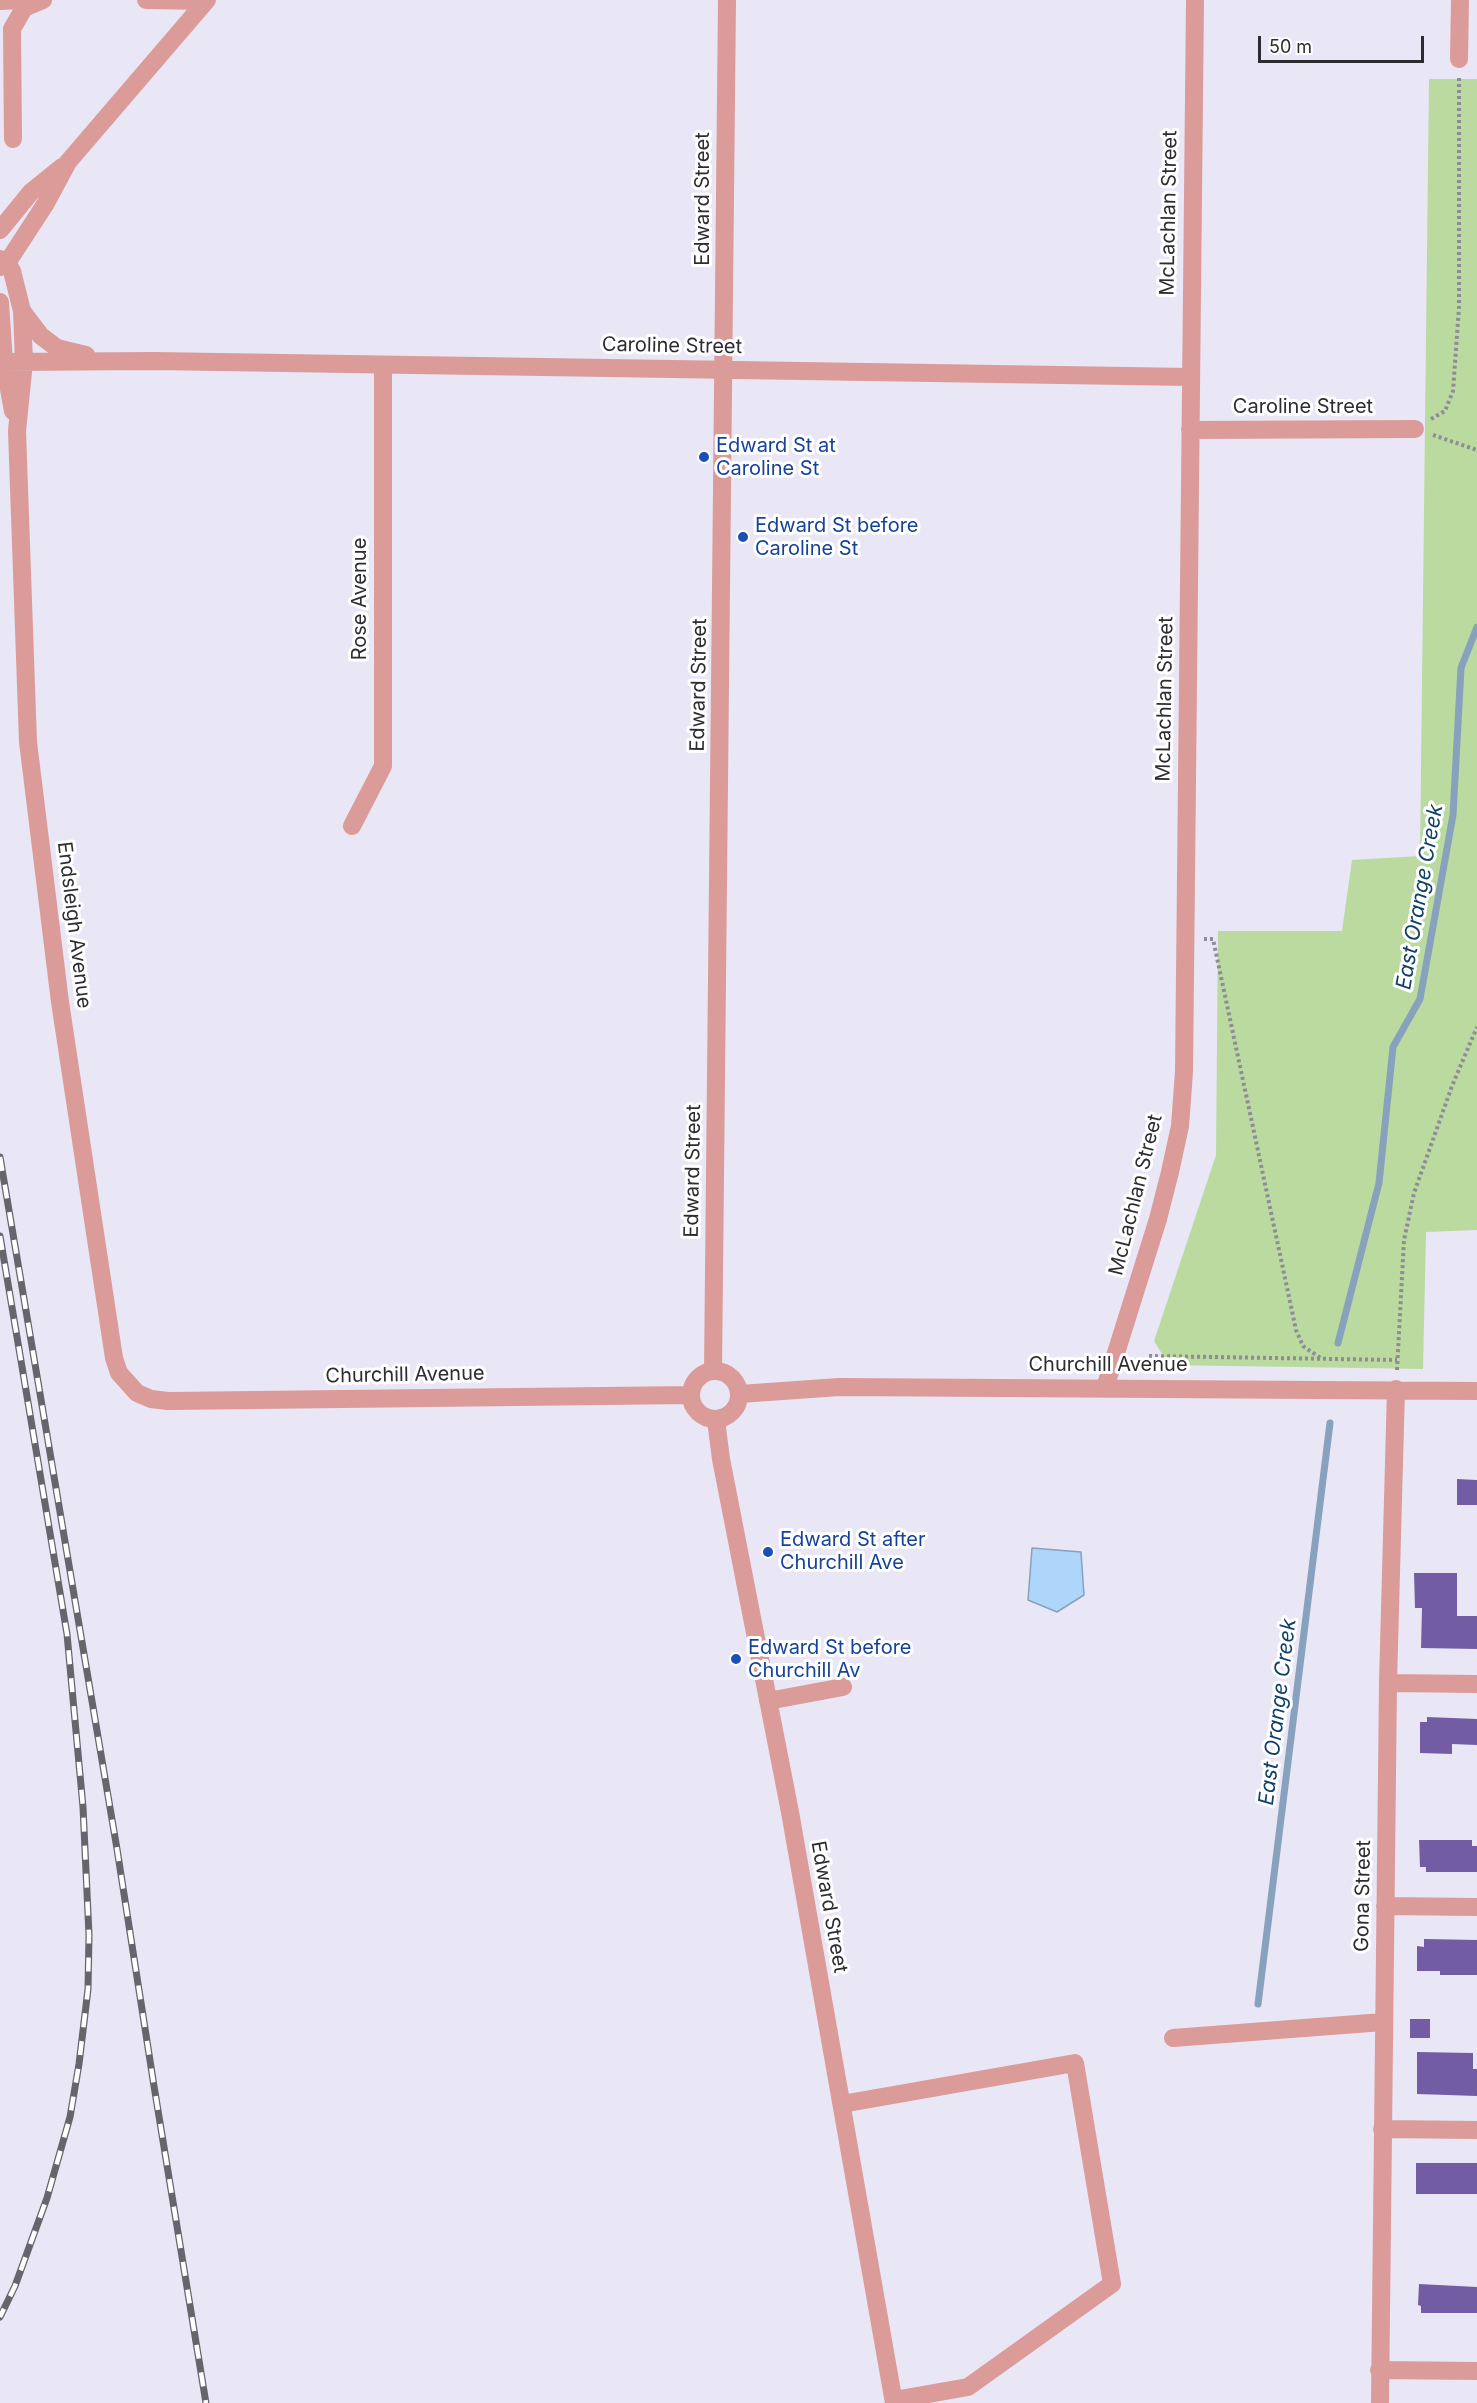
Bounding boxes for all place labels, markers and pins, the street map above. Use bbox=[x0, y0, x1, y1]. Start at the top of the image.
place label: Edward St at Caroline St bbox=[716, 434, 836, 481]
marker: Edward St at Caroline St bbox=[697, 450, 711, 464]
place label: Edward St before Caroline St bbox=[755, 514, 919, 561]
marker: Edward St before Caroline St bbox=[736, 530, 750, 544]
place label: Edward St after Churchill Ave bbox=[780, 1528, 925, 1575]
marker: Edward St after Churchill Ave bbox=[761, 1545, 775, 1559]
place label: Edward St before Churchill Av bbox=[748, 1636, 912, 1683]
marker: Edward St before Churchill Av bbox=[729, 1652, 743, 1666]

